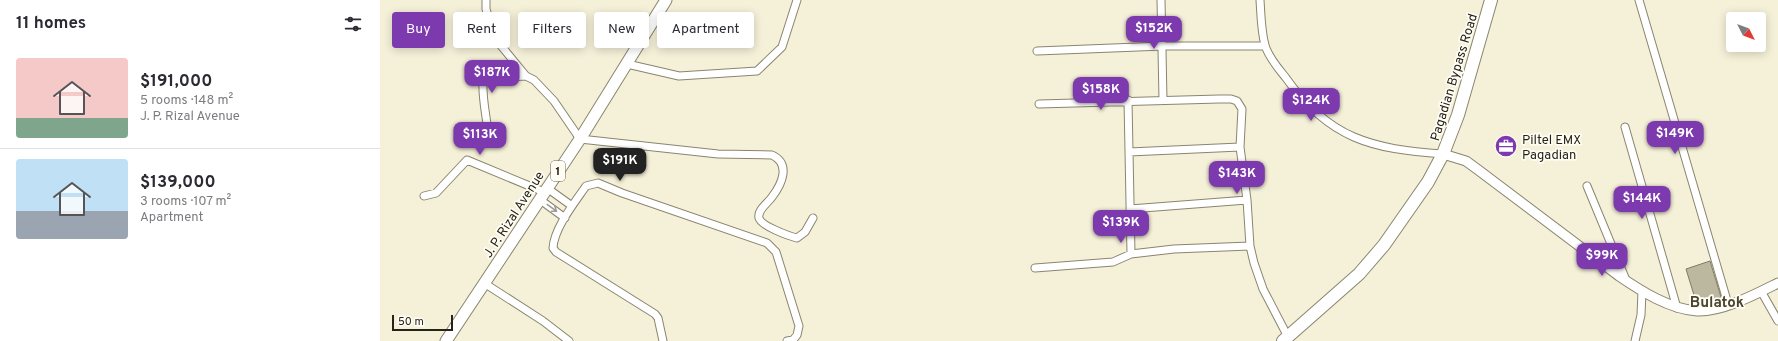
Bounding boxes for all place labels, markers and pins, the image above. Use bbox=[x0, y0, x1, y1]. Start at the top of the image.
pin: $152K bbox=[1126, 16, 1182, 50]
pin: $187K bbox=[464, 60, 520, 94]
pin: $158K bbox=[1073, 77, 1129, 111]
pin: $124K bbox=[1283, 88, 1339, 122]
pin: $149K bbox=[1647, 121, 1703, 155]
pin: $113K bbox=[452, 122, 508, 156]
office icon: Piltel EMX Pagadian bbox=[1493, 133, 1519, 159]
place label: Piltel EMX Pagadian bbox=[1522, 133, 1581, 164]
pin: $191K bbox=[592, 148, 648, 182]
pin: $143K bbox=[1209, 161, 1265, 195]
pin: $144K bbox=[1614, 186, 1670, 220]
pin: $139K bbox=[1093, 210, 1149, 244]
pin: $99K bbox=[1578, 243, 1626, 277]

